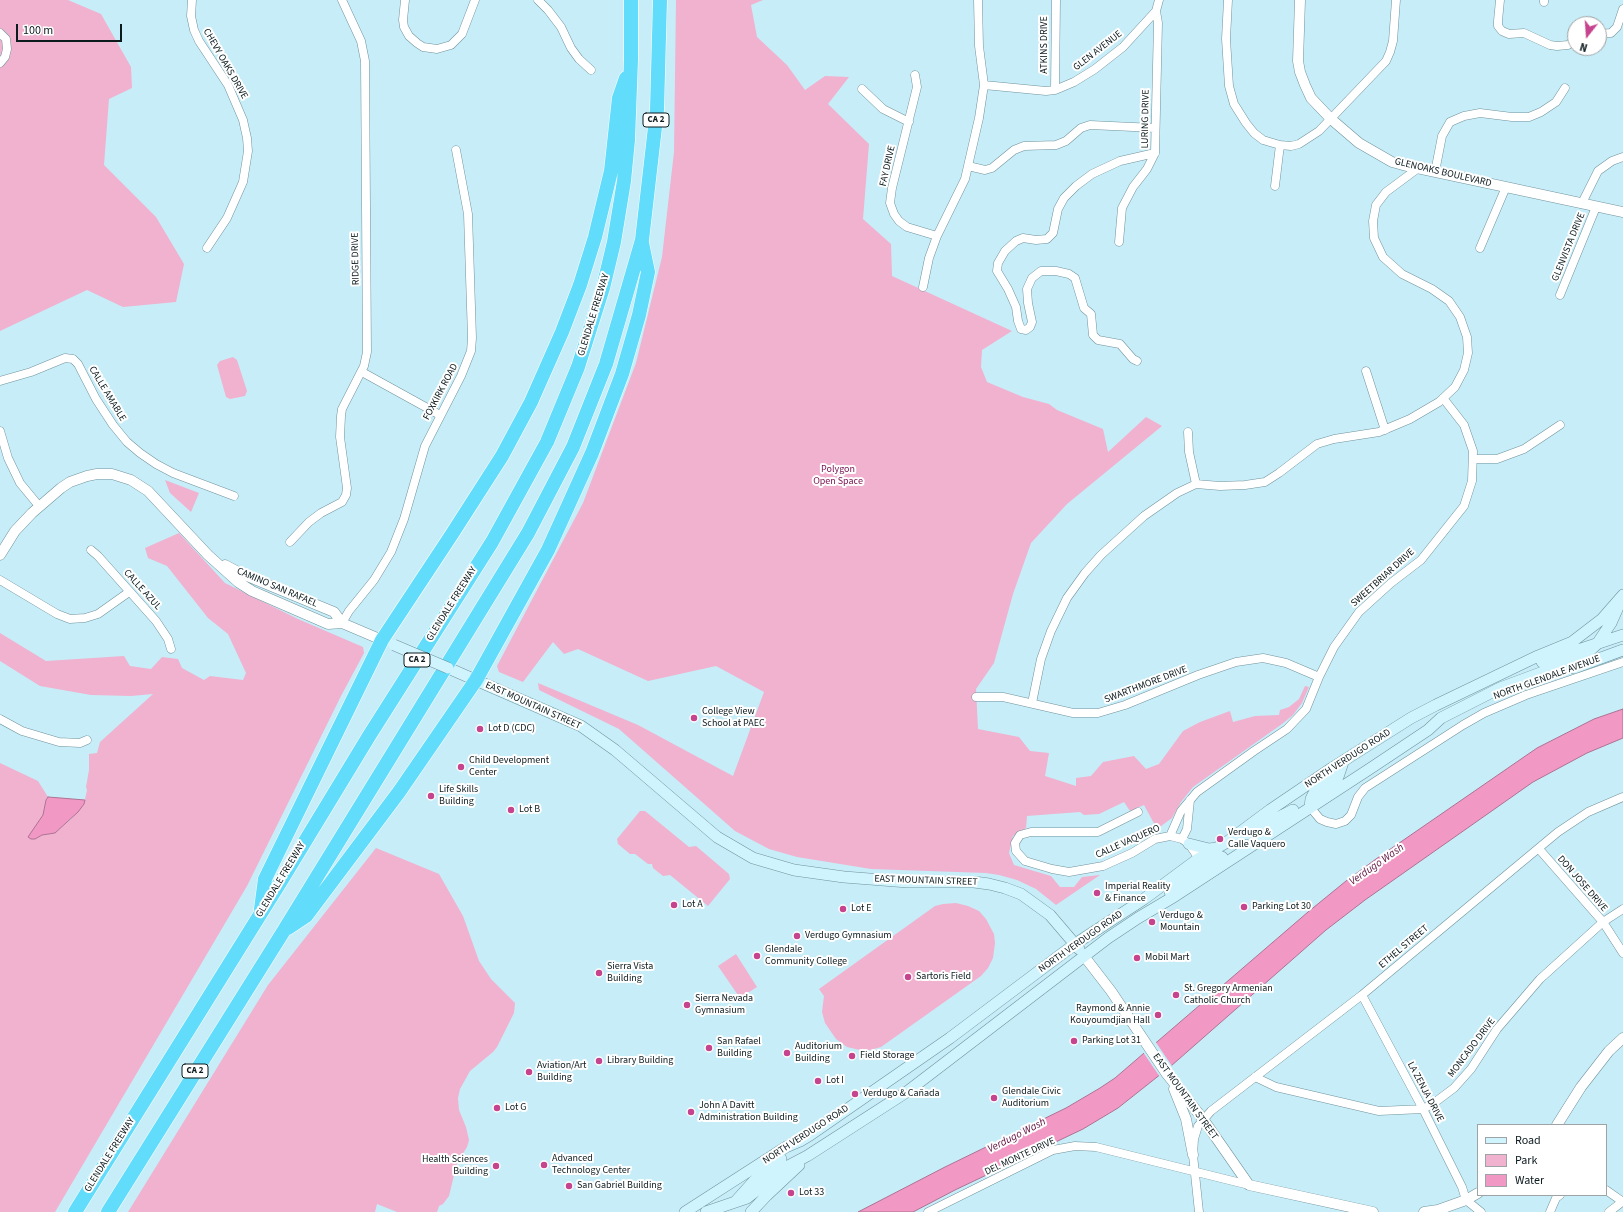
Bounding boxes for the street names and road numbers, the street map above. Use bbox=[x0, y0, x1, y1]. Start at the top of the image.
street label: ATKINS DRIVE bbox=[1039, 16, 1051, 74]
street label: CHEVY OAKS DRIVE bbox=[200, 27, 250, 101]
street label: GLEN AVENUE bbox=[1071, 28, 1125, 74]
street label: LURING DRIVE bbox=[1139, 89, 1153, 149]
road number: CA 2 bbox=[643, 113, 669, 127]
street label: FAY DRIVE bbox=[877, 144, 899, 188]
street label: GLENOAKS BOULEVARD bbox=[1393, 156, 1493, 190]
street label: GLENVISTA DRIVE bbox=[1550, 211, 1588, 283]
street label: RIDGE DRIVE bbox=[350, 232, 362, 286]
street label: GLENDALE FREEWAY bbox=[576, 272, 612, 358]
street label: FOXKIRK ROAD bbox=[421, 362, 461, 422]
street label: CALLE AMABLE bbox=[86, 364, 128, 424]
street label: SWEETBRIAR DRIVE bbox=[1349, 546, 1417, 610]
street label: GLENDALE FREEWAY bbox=[424, 565, 480, 643]
street label: CAMINO SAN RAFAEL bbox=[235, 566, 319, 610]
street label: CALLE AZUL bbox=[121, 567, 163, 613]
road number: CA 2 bbox=[404, 653, 430, 667]
street label: NORTH GLENDALE AVENUE bbox=[1492, 653, 1602, 703]
street label: SWARTHMORE DRIVE bbox=[1103, 664, 1189, 706]
street label: EAST MOUNTAIN STREET bbox=[483, 679, 583, 733]
street label: NORTH VERDUGO ROAD bbox=[1303, 727, 1393, 791]
street label: CALLE VAQUERO bbox=[1094, 822, 1162, 862]
street label: GLENDALE FREEWAY bbox=[254, 840, 308, 920]
street label: DON JOSE DRIVE bbox=[1554, 854, 1610, 914]
street label: EAST MOUNTAIN STREET bbox=[874, 873, 978, 889]
street label: NORTH VERDUGO ROAD bbox=[1037, 908, 1125, 976]
street label: ETHEL STREET bbox=[1377, 923, 1431, 971]
street label: MONCADO DRIVE bbox=[1446, 1016, 1498, 1080]
street label: EAST MOUNTAIN STREET bbox=[1150, 1052, 1220, 1142]
street label: LA ZENJA DRIVE bbox=[1404, 1060, 1446, 1124]
road number: CA 2 bbox=[182, 1064, 208, 1078]
street label: NORTH VERDUGO ROAD bbox=[761, 1103, 851, 1167]
street label: GLENDALE FREEWAY bbox=[82, 1116, 138, 1194]
street label: DEL MONTE DRIVE bbox=[983, 1135, 1057, 1179]

